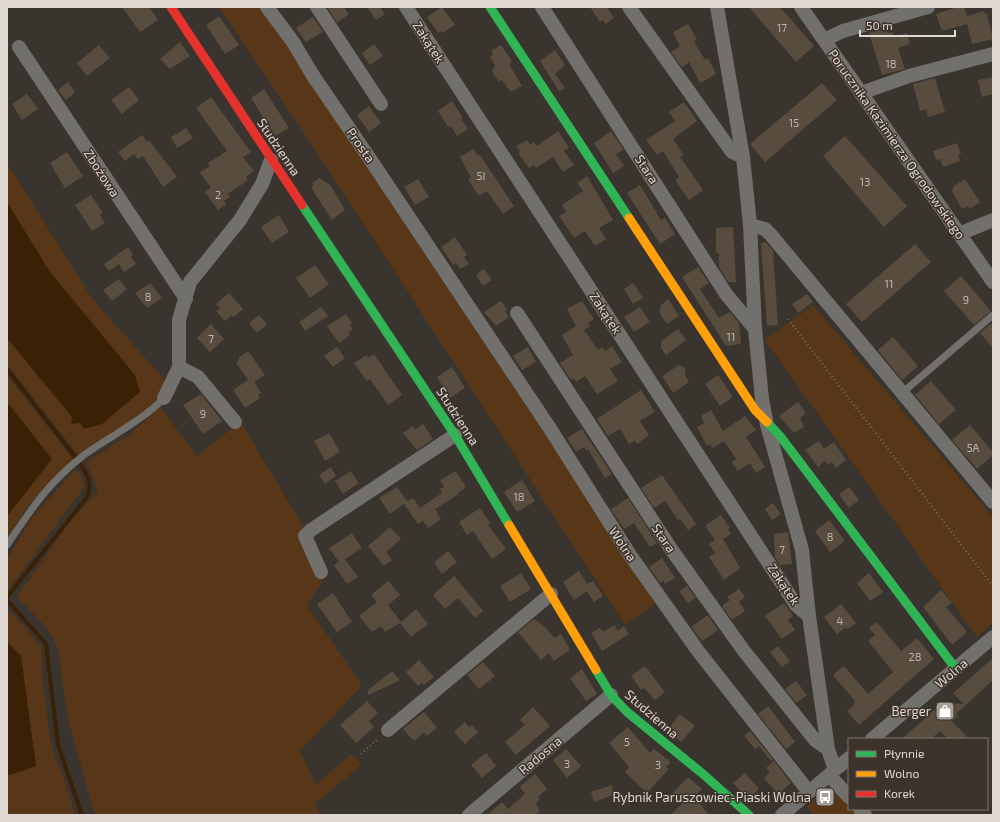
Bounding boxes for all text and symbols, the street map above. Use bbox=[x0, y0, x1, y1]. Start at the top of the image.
scale bar bbox=[860, 12, 955, 38]
street label: Zakątek bbox=[410, 18, 449, 66]
text: 50 m bbox=[866, 18, 893, 32]
house number: 17 bbox=[777, 21, 787, 34]
street label: Porucznika Kazimierza Ogrodowskiego bbox=[825, 46, 969, 242]
house number: 18 bbox=[885, 57, 897, 70]
street label: Studzienna bbox=[254, 115, 304, 179]
house number: 15 bbox=[789, 116, 799, 129]
street label: Prosta bbox=[343, 125, 379, 165]
street label: Zbożowa bbox=[81, 146, 123, 200]
street label: Stara bbox=[632, 151, 662, 187]
house number: 5I bbox=[477, 169, 485, 182]
house number: 13 bbox=[860, 175, 870, 188]
house number: 2 bbox=[215, 188, 221, 201]
house number: 11 bbox=[885, 277, 893, 290]
street label: Zakątek bbox=[587, 289, 626, 337]
house number: 8 bbox=[145, 290, 151, 303]
house number: 9 bbox=[963, 293, 969, 306]
house number: 11 bbox=[727, 330, 735, 343]
house number: 7 bbox=[208, 332, 214, 345]
street label: Studzienna bbox=[433, 384, 483, 448]
house number: 9 bbox=[200, 407, 206, 420]
house number: 5A bbox=[967, 441, 980, 454]
house number: 18 bbox=[513, 490, 525, 503]
street label: Stara bbox=[649, 520, 679, 556]
street label: Wolna bbox=[606, 524, 640, 564]
house number: 8 bbox=[827, 530, 833, 543]
house number: 7 bbox=[779, 543, 785, 556]
street label: Zakątek bbox=[764, 560, 804, 608]
house number: 4 bbox=[837, 614, 844, 627]
house number: 28 bbox=[909, 650, 921, 663]
street label: Wolna bbox=[931, 655, 971, 691]
street label: Studzienna bbox=[622, 686, 682, 742]
shop icon: Berger bbox=[934, 700, 956, 722]
place label: Berger bbox=[891, 703, 931, 719]
street label: Radosna bbox=[515, 732, 565, 778]
house number: 5 bbox=[624, 735, 630, 748]
legend bbox=[848, 738, 988, 810]
text: Płynnie bbox=[884, 746, 924, 760]
house number: 3 bbox=[564, 757, 570, 770]
house number: 3 bbox=[655, 758, 661, 771]
text: Wolno bbox=[884, 766, 920, 780]
bus stop icon: Rybnik Paruszowiec-Piaski Wolna bbox=[814, 786, 836, 808]
text: Korek bbox=[884, 786, 915, 800]
place label: Rybnik Paruszowiec-Piaski Wolna bbox=[613, 789, 811, 805]

